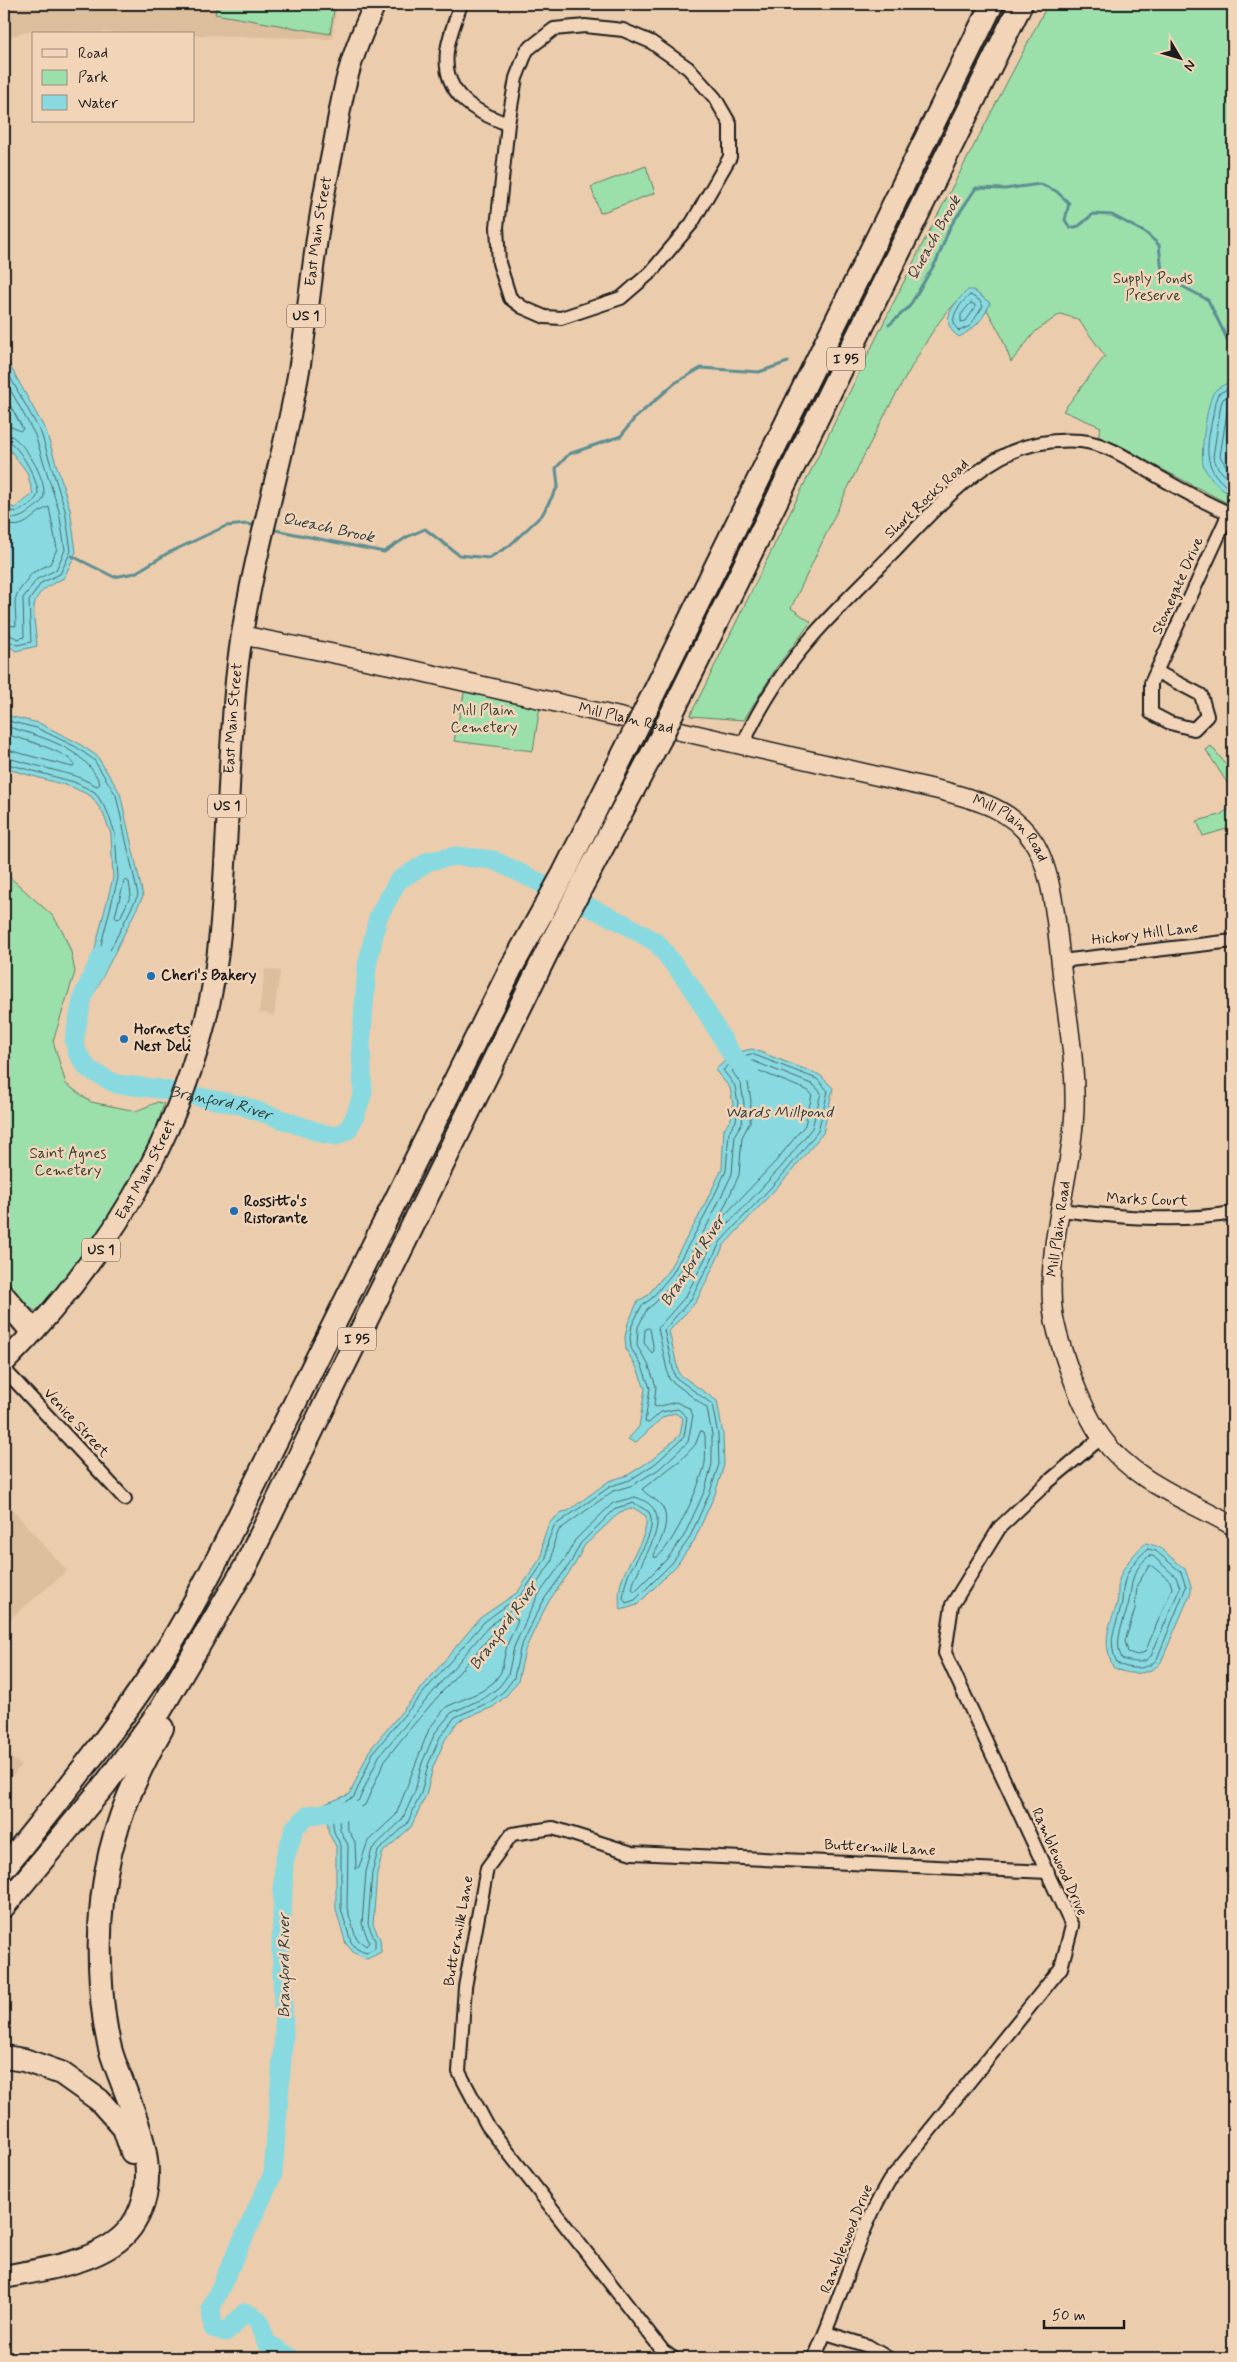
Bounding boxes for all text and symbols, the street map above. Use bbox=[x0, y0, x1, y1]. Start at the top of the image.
legend bbox=[32, 32, 195, 122]
north arrow bbox=[1154, 32, 1204, 82]
text: Road bbox=[78, 44, 108, 64]
text: N bbox=[1179, 56, 1199, 75]
text: Park bbox=[78, 68, 108, 88]
text: Water bbox=[78, 94, 118, 114]
street label: East Main Street bbox=[301, 174, 337, 288]
water label: Queach Brook bbox=[902, 191, 966, 284]
park label: Supply Ponds Preserve bbox=[1113, 269, 1193, 306]
road number: US 1 bbox=[287, 304, 325, 328]
road number: I 95 bbox=[827, 348, 865, 370]
street label: Short Rocks Road bbox=[881, 455, 973, 543]
water label: Queach Brook bbox=[280, 508, 377, 548]
street label: Stonegate Drive bbox=[1148, 534, 1208, 638]
street label: East Main Street bbox=[220, 662, 248, 774]
street label: Mill Plain Road bbox=[577, 698, 675, 739]
park label: Mill Plain Cemetery bbox=[451, 701, 518, 738]
street label: Mill Plain Road bbox=[970, 790, 1052, 865]
road number: US 1 bbox=[208, 794, 246, 818]
street label: Hickory Hill Lane bbox=[1091, 918, 1200, 950]
place label: Cheri's Bakery bbox=[161, 966, 257, 986]
marker: Cheri's Bakery bbox=[145, 970, 157, 982]
place label: Hornets Nest Deli bbox=[134, 1020, 191, 1057]
marker: Hornets Nest Deli bbox=[118, 1033, 130, 1045]
water label: Branford River bbox=[168, 1081, 277, 1126]
water label: Wards Millpond bbox=[725, 1102, 835, 1123]
street label: East Main Street bbox=[111, 1116, 181, 1224]
park label: Saint Agnes Cemetery bbox=[30, 1144, 107, 1181]
street label: Mill Plain Road bbox=[1042, 1180, 1076, 1278]
street label: Marks Court bbox=[1106, 1189, 1188, 1211]
place label: Rossitto's Ristorante bbox=[244, 1192, 308, 1229]
marker: Rossitto's Ristorante bbox=[228, 1205, 240, 1217]
water label: Branford River bbox=[656, 1210, 733, 1311]
road number: US 1 bbox=[82, 1238, 120, 1262]
road number: I 95 bbox=[338, 1328, 376, 1350]
street label: Venice Street bbox=[39, 1384, 113, 1462]
water label: Branford River bbox=[465, 1576, 546, 1675]
street label: Ramblewood Drive bbox=[1026, 1805, 1092, 1919]
street label: Buttermilk Lane bbox=[824, 1835, 937, 1861]
street label: Buttermilk Lane bbox=[439, 1874, 479, 1988]
water label: Branford River bbox=[274, 1912, 297, 2018]
street label: Ramblewood Drive bbox=[816, 2181, 878, 2297]
scale bar bbox=[1044, 2297, 1124, 2329]
text: 50 m bbox=[1052, 2306, 1086, 2326]

